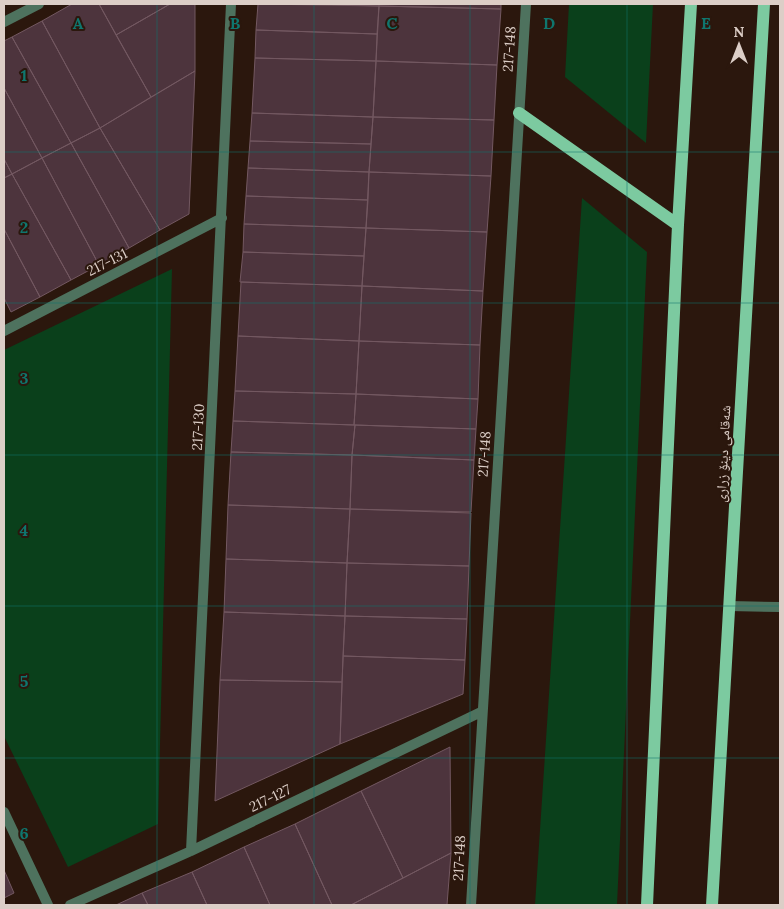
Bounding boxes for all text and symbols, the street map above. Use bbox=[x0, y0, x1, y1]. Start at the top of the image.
text: A bbox=[73, 13, 84, 33]
text: B bbox=[230, 13, 241, 33]
text: C bbox=[386, 13, 398, 33]
text: D bbox=[543, 13, 555, 33]
text: E bbox=[701, 13, 711, 33]
north arrow bbox=[714, 20, 764, 70]
text: N bbox=[734, 23, 745, 41]
street label: 217-148 bbox=[498, 25, 520, 72]
text: 1 bbox=[21, 65, 27, 85]
text: 2 bbox=[20, 217, 28, 237]
street label: 217-131 bbox=[84, 244, 130, 280]
text: 3 bbox=[20, 368, 29, 388]
street label: 217-130 bbox=[188, 403, 208, 451]
street label: شەقامی دینۆ زراری bbox=[711, 405, 735, 503]
street label: 217-148 bbox=[473, 430, 495, 477]
text: 4 bbox=[20, 520, 29, 540]
text: 5 bbox=[20, 671, 29, 691]
street label: 217-127 bbox=[246, 780, 294, 816]
text: 6 bbox=[19, 823, 29, 843]
street label: 217-148 bbox=[449, 835, 469, 881]

